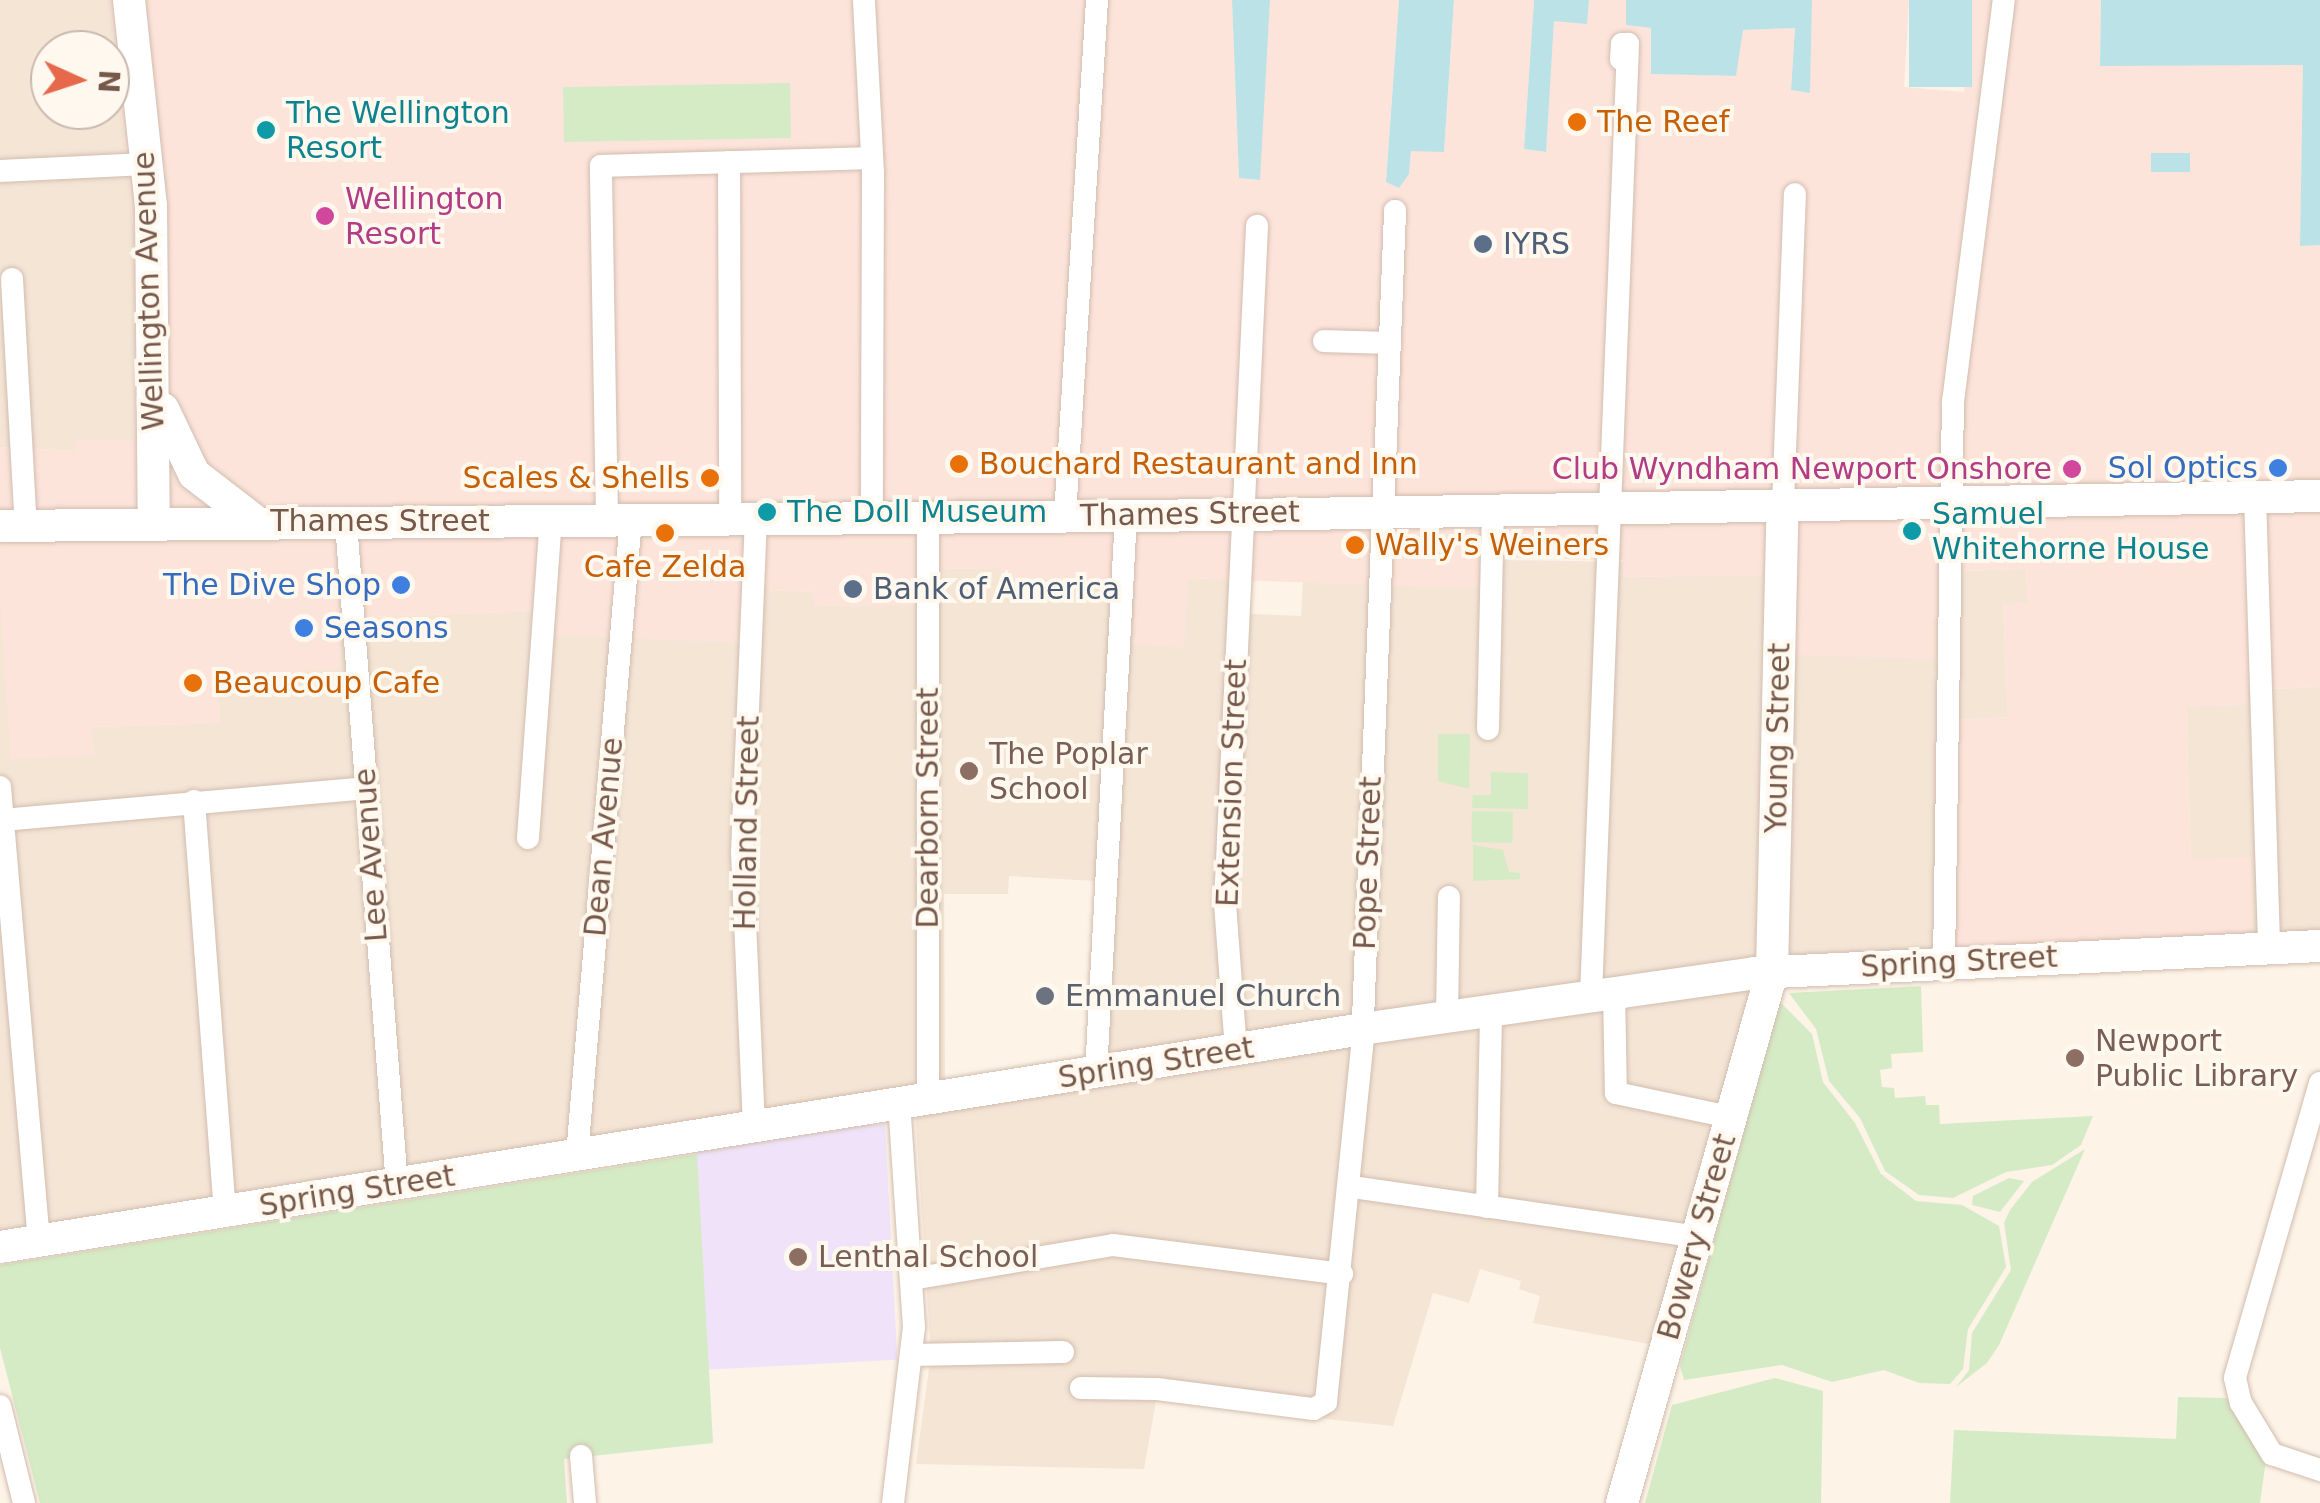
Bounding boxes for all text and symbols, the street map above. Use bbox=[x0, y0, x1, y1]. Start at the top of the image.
north arrow bbox=[30, 30, 130, 130]
text: N bbox=[91, 69, 126, 94]
place label: The Wellington Resort bbox=[286, 95, 510, 166]
place label: The Reef bbox=[1597, 104, 1729, 140]
marker: The Reef bbox=[1566, 111, 1588, 133]
marker: The Wellington Resort bbox=[255, 119, 277, 141]
street label: Wellington Avenue bbox=[126, 151, 172, 431]
place label: Wellington Resort bbox=[345, 181, 504, 252]
marker: Wellington Resort bbox=[314, 205, 336, 227]
place label: IYRS bbox=[1503, 226, 1570, 262]
marker: IYRS bbox=[1472, 233, 1494, 255]
place label: Bouchard Restaurant and Inn bbox=[979, 446, 1418, 482]
place label: Sol Optics bbox=[2108, 450, 2258, 486]
place label: Club Wyndham Newport Onshore bbox=[1552, 451, 2052, 487]
marker: Bouchard Restaurant and Inn bbox=[948, 453, 970, 475]
marker: Sol Optics bbox=[2267, 457, 2289, 479]
marker: Club Wyndham Newport Onshore bbox=[2061, 458, 2083, 480]
place label: Scales & Shells bbox=[462, 460, 690, 496]
marker: Scales & Shells bbox=[699, 467, 721, 489]
place label: The Doll Museum bbox=[787, 494, 1047, 530]
street label: Thames Street bbox=[1080, 494, 1300, 534]
place label: Samuel Whitehorne House bbox=[1932, 496, 2209, 566]
marker: The Doll Museum bbox=[756, 501, 778, 523]
street label: Thames Street bbox=[270, 503, 490, 539]
marker: Samuel Whitehorne House bbox=[1901, 520, 1923, 542]
marker: Cafe Zelda bbox=[654, 522, 676, 544]
place label: Wally's Weiners bbox=[1375, 527, 1609, 563]
marker: Wally's Weiners bbox=[1344, 534, 1366, 556]
place label: Cafe Zelda bbox=[584, 549, 746, 585]
place label: The Dive Shop bbox=[163, 567, 381, 603]
place label: Bank of America bbox=[873, 571, 1120, 607]
marker: The Dive Shop bbox=[390, 574, 412, 596]
marker: Bank of America bbox=[842, 578, 864, 600]
place label: Seasons bbox=[324, 610, 449, 646]
marker: Seasons bbox=[293, 617, 315, 639]
street label: Young Street bbox=[1758, 642, 1798, 834]
street label: Extension Street bbox=[1210, 658, 1254, 908]
place label: Beaucoup Cafe bbox=[213, 665, 440, 701]
marker: Beaucoup Cafe bbox=[182, 672, 204, 694]
street label: Dearborn Street bbox=[910, 687, 946, 929]
street label: Holland Street bbox=[727, 715, 767, 931]
street label: Dean Avenue bbox=[577, 736, 631, 938]
place label: The Poplar School bbox=[989, 736, 1148, 806]
marker: The Poplar School bbox=[958, 760, 980, 782]
street label: Lee Avenue bbox=[347, 767, 395, 943]
street label: Pope Street bbox=[1347, 776, 1389, 950]
street label: Spring Street bbox=[1859, 939, 2059, 985]
place label: Emmanuel Church bbox=[1065, 978, 1341, 1014]
marker: Emmanuel Church bbox=[1034, 985, 1056, 1007]
place label: Newport Public Library bbox=[2095, 1023, 2298, 1094]
street label: Spring Street bbox=[1056, 1030, 1256, 1096]
marker: Newport Public Library bbox=[2064, 1047, 2086, 1069]
street label: Bowery Street bbox=[1650, 1130, 1744, 1344]
street label: Spring Street bbox=[257, 1158, 457, 1224]
place label: Lenthal School bbox=[818, 1239, 1038, 1275]
marker: Lenthal School bbox=[787, 1246, 809, 1268]

